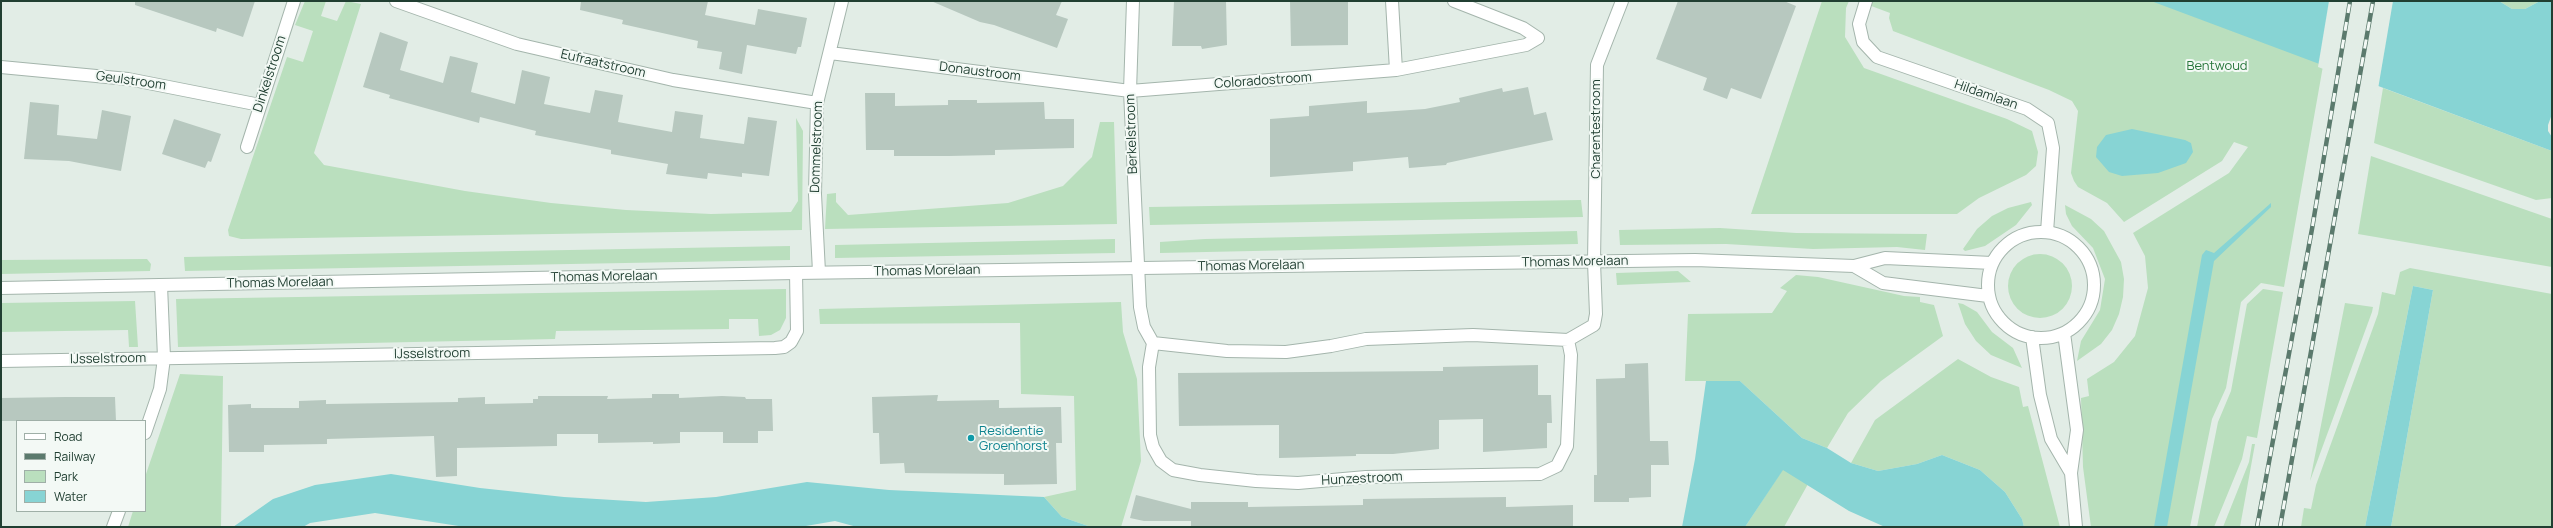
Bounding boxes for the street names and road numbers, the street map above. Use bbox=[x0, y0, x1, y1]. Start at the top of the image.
street label: Dinkelstroom bbox=[250, 34, 290, 114]
street label: Eufraatstroom bbox=[559, 47, 647, 81]
street label: Donaustroom bbox=[938, 59, 1022, 85]
street label: Geulstroom bbox=[95, 68, 167, 94]
street label: Coloradostroom bbox=[1214, 70, 1312, 92]
street label: Hildamlaan bbox=[1952, 77, 2020, 113]
street label: Charentestroom bbox=[1588, 79, 1604, 179]
street label: Berkelstroom bbox=[1123, 94, 1141, 174]
street label: Dommelstroom bbox=[808, 101, 826, 193]
street label: Thomas Morelaan bbox=[1521, 253, 1629, 271]
street label: Thomas Morelaan bbox=[1197, 257, 1305, 275]
street label: Thomas Morelaan bbox=[873, 262, 981, 280]
street label: Thomas Morelaan bbox=[550, 268, 658, 286]
street label: Thomas Morelaan bbox=[226, 274, 334, 292]
street label: IJsselstroom bbox=[394, 346, 470, 362]
street label: IJsselstroom bbox=[70, 351, 146, 367]
street label: Hunzestroom bbox=[1321, 469, 1403, 489]

